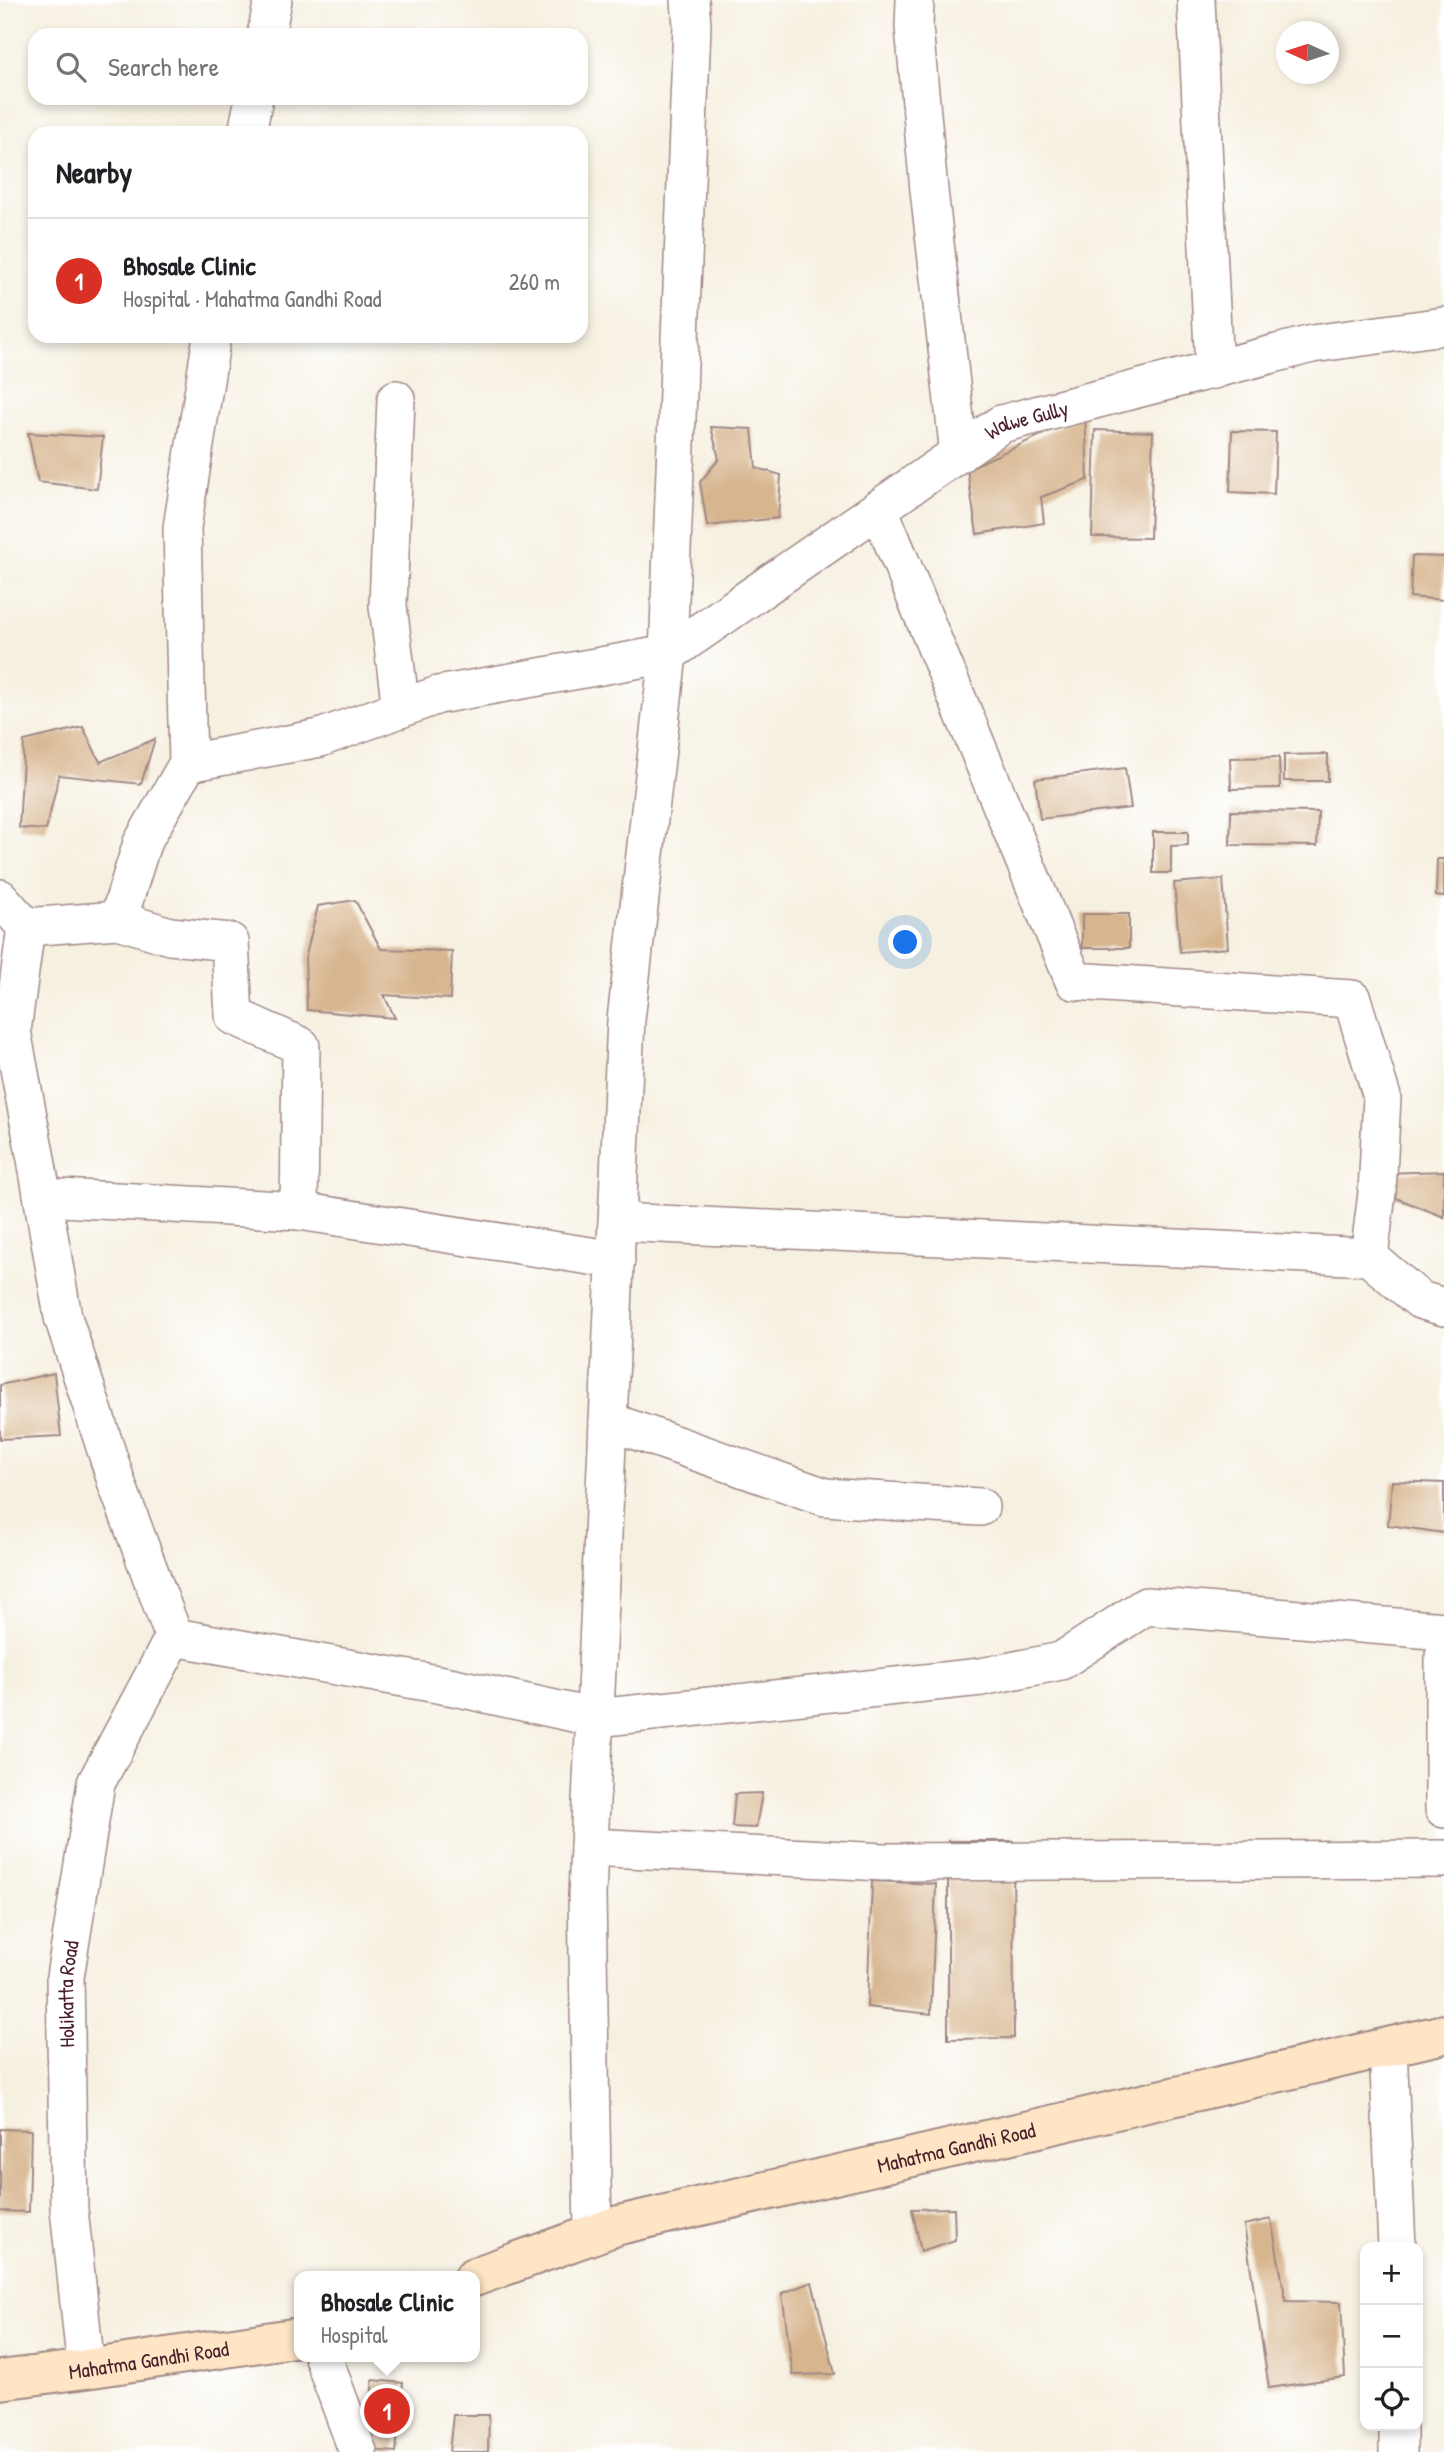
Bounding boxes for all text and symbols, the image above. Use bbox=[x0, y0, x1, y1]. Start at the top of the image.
north arrow bbox=[1276, 21, 1339, 84]
search box bbox=[28, 28, 588, 105]
icon: search bbox=[52, 48, 90, 86]
text: Search here bbox=[108, 49, 219, 84]
text: Nearby bbox=[56, 152, 132, 192]
text: Bhosale Clinic bbox=[123, 248, 256, 283]
text: 1 bbox=[75, 266, 83, 297]
text: 260 m bbox=[509, 266, 560, 297]
text: Hospital · Mahatma Gandhi Road bbox=[123, 283, 382, 314]
street label: Walwe Gully bbox=[978, 393, 1071, 446]
your location bbox=[888, 925, 922, 959]
street label: Holikatta Road bbox=[50, 1938, 85, 2048]
street label: Mahatma Gandhi Road bbox=[874, 2115, 1038, 2179]
map controls bbox=[1360, 2242, 1423, 2431]
button: + bbox=[1360, 2242, 1423, 2305]
popup bbox=[294, 2271, 480, 2362]
text: Bhosale Clinic bbox=[321, 2284, 453, 2319]
button: − bbox=[1360, 2305, 1423, 2368]
text: Hospital bbox=[321, 2319, 388, 2350]
street label: Mahatma Gandhi Road bbox=[67, 2333, 230, 2386]
button: locate bbox=[1360, 2368, 1423, 2431]
pin: 1 bbox=[364, 2385, 410, 2437]

